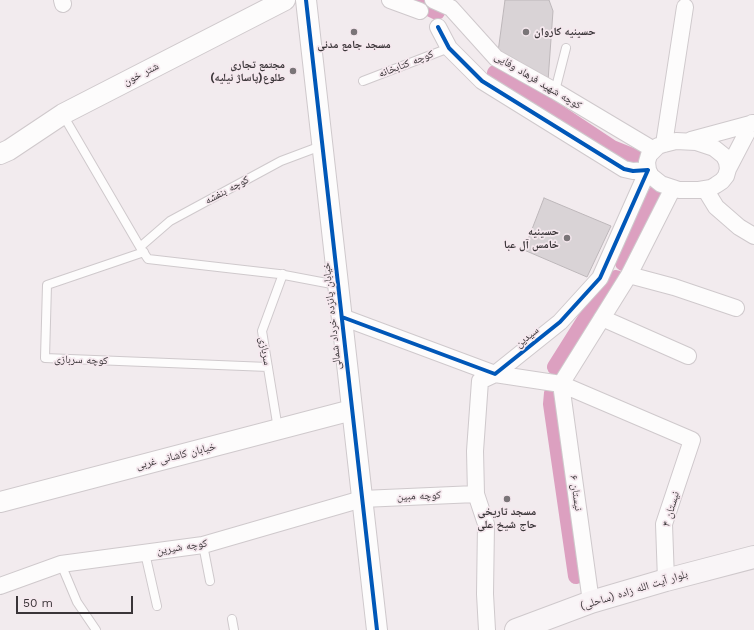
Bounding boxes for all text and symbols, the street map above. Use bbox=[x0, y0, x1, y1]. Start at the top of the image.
place label: حسینیه کاروان bbox=[534, 25, 596, 39]
marker: مسجد جامع مدنی bbox=[349, 27, 359, 37]
marker: حسینیه کاروان bbox=[521, 27, 531, 37]
place label: مسجد جامع مدنی bbox=[317, 38, 391, 52]
street label: کوچه کتابخانه bbox=[377, 47, 435, 81]
street label: کوچه شهید فرهاد وفایی bbox=[492, 50, 584, 112]
place label: مجتمع تجاری طلوع(پاساژ نیلیه) bbox=[210, 58, 285, 84]
street label: شتر خون bbox=[121, 59, 161, 89]
marker: مجتمع تجاری طلوع(پاساژ نیلیه) bbox=[288, 66, 298, 76]
street label: کوچه بنفشه bbox=[203, 173, 251, 207]
place label: حسینیه خامس آل عبا bbox=[504, 225, 559, 251]
marker: حسینیه خامس آل عبا bbox=[562, 233, 572, 243]
street label: خیابان پانزده خرداد شمالی bbox=[320, 262, 344, 370]
street label: سیدین bbox=[513, 323, 541, 351]
street label: سربازی bbox=[256, 336, 274, 366]
street label: کوچه سربازی bbox=[54, 352, 108, 368]
street label: خیابان کاشانی غربی bbox=[135, 440, 217, 472]
street label: نیستان ۶ bbox=[567, 474, 585, 512]
street label: کوچه مبین bbox=[397, 489, 441, 503]
street label: نیستان ۴ bbox=[660, 490, 682, 528]
marker: مسجد تاریخی حاج شیخ علی bbox=[502, 494, 512, 504]
place label: مسجد تاریخی حاج شیخ علی bbox=[477, 505, 537, 531]
street label: کوچه شیرین bbox=[156, 536, 208, 558]
street label: بلوار آیت الله زاده (ساحلی) bbox=[579, 567, 689, 613]
scale bar bbox=[18, 588, 135, 614]
text: 50 m bbox=[23, 596, 53, 610]

